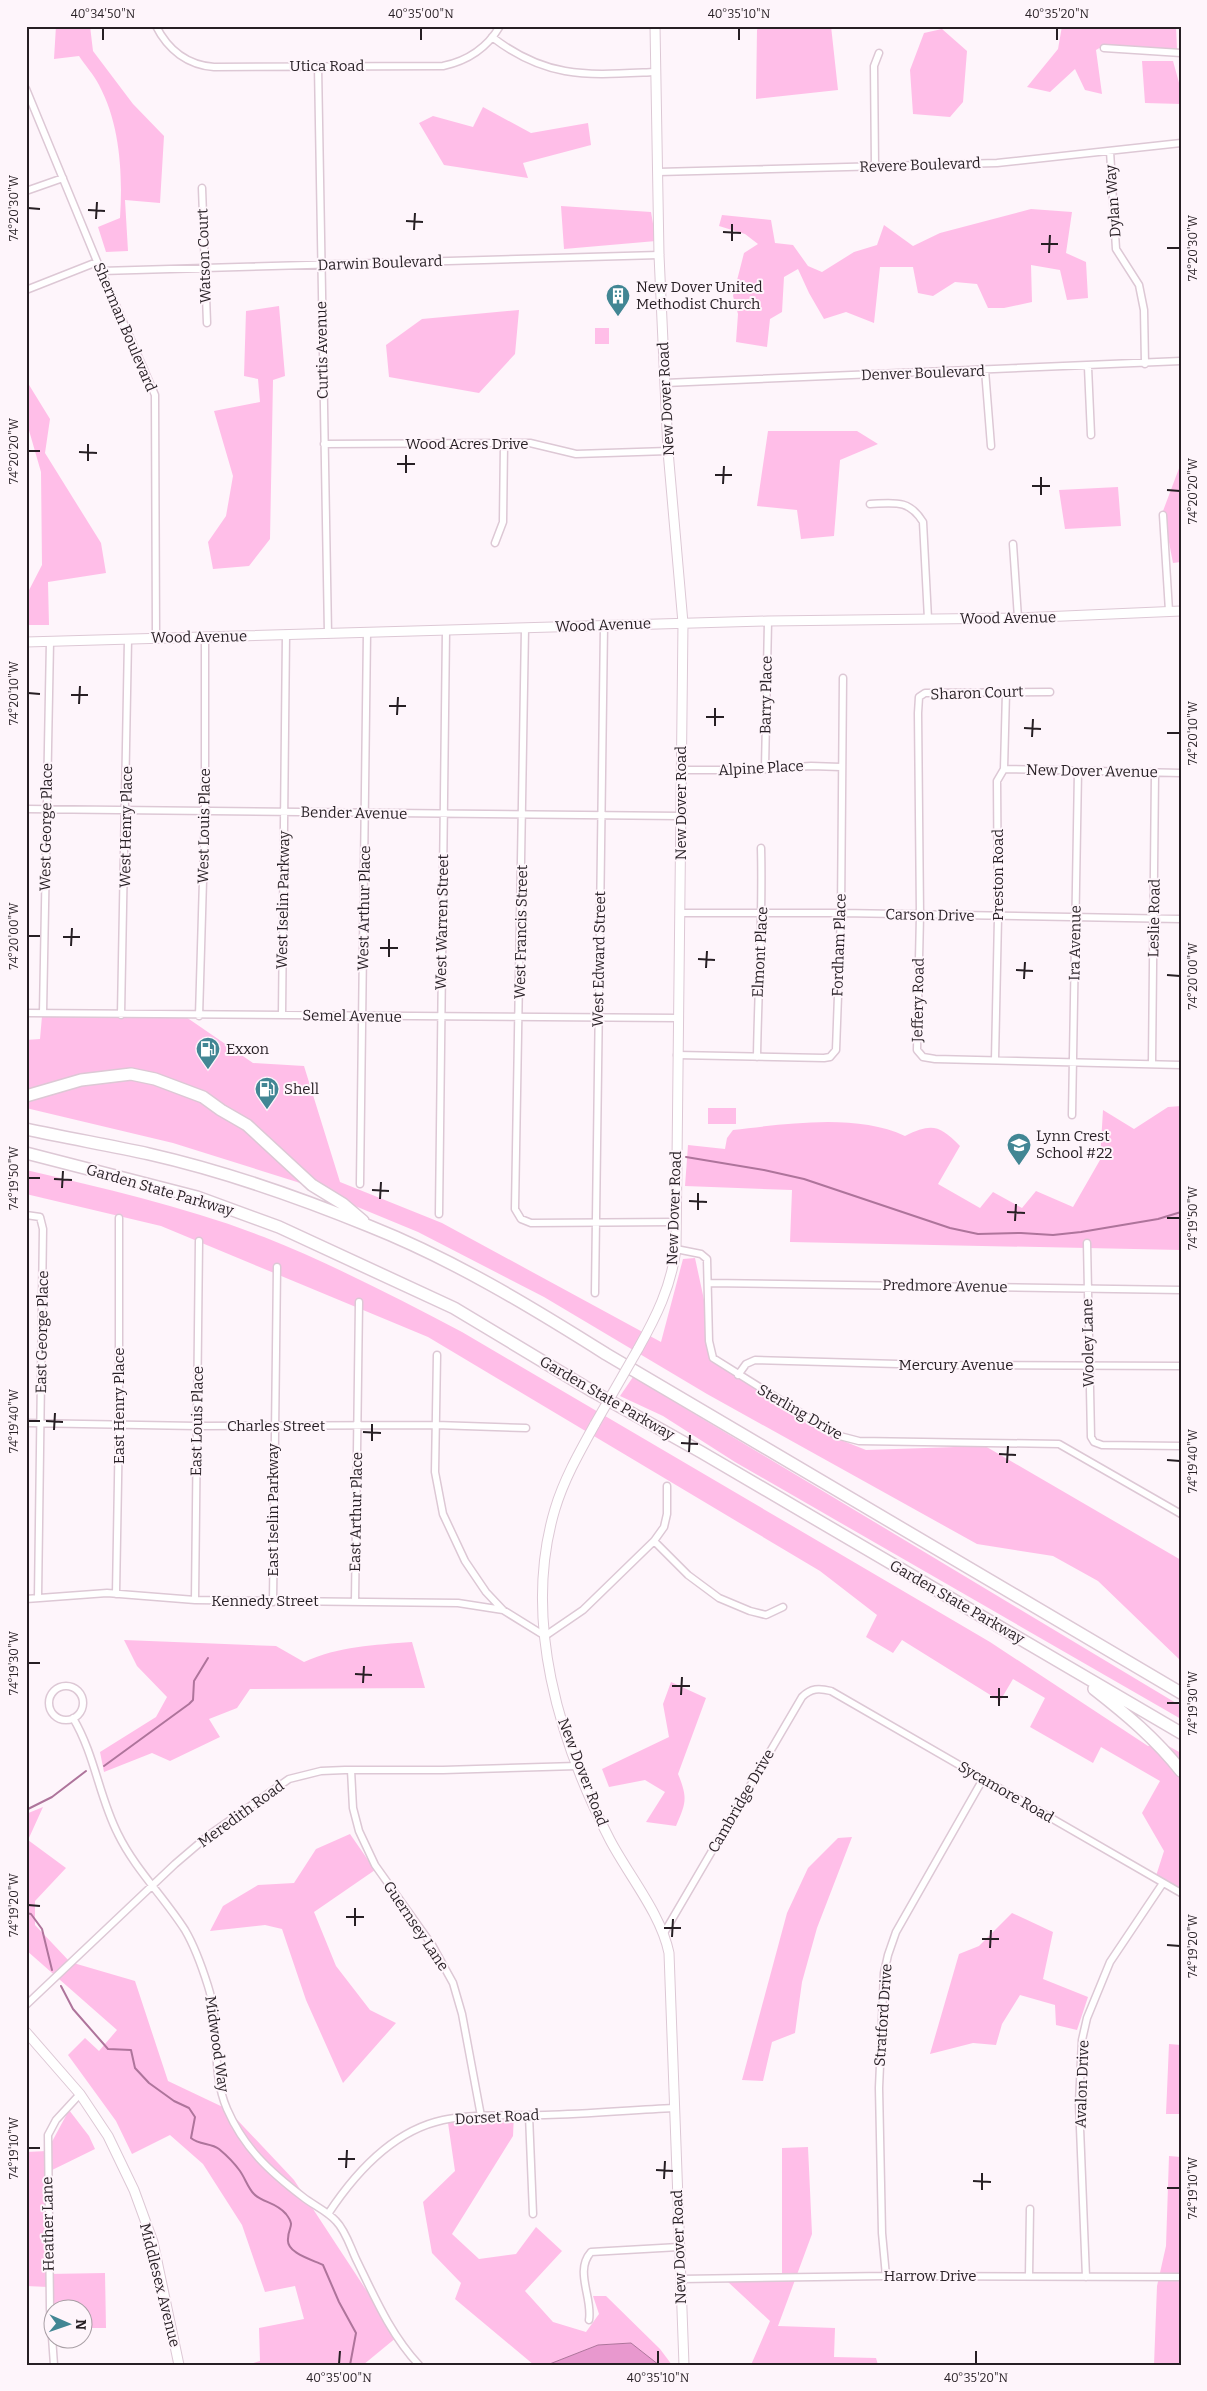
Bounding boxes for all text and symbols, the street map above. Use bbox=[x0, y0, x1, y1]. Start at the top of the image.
text: 40°34'50"N bbox=[71, 7, 136, 21]
text: 40°35'00"N bbox=[388, 7, 454, 21]
text: 40°35'10"N bbox=[708, 7, 771, 21]
text: 40°35'20"N bbox=[1025, 7, 1090, 21]
street label: Utica Road bbox=[290, 57, 365, 75]
street label: Revere Boulevard bbox=[859, 154, 981, 176]
street label: Dylan Way bbox=[1101, 164, 1125, 238]
text: 74°20'30"W bbox=[7, 174, 21, 241]
street label: Watson Court bbox=[193, 208, 215, 304]
text: 74°20'30"W bbox=[1186, 214, 1200, 281]
street label: Darwin Boulevard bbox=[317, 252, 443, 274]
street label: Sherman Boulevard bbox=[90, 260, 160, 394]
place label: New Dover United Methodist Church bbox=[636, 278, 763, 313]
building icon: New Dover United Methodist Church bbox=[605, 283, 631, 317]
street label: Curtis Avenue bbox=[312, 301, 332, 399]
street label: New Dover Road bbox=[654, 341, 678, 457]
street label: Denver Boulevard bbox=[861, 362, 985, 384]
text: 74°20'20"W bbox=[7, 417, 21, 484]
street label: Wood Acres Drive bbox=[406, 435, 528, 453]
text: 74°20'20"W bbox=[1186, 457, 1200, 524]
street label: Wood Avenue bbox=[960, 608, 1056, 628]
street label: Wood Avenue bbox=[555, 614, 651, 636]
street label: Wood Avenue bbox=[151, 627, 247, 647]
street label: Barry Place bbox=[756, 656, 776, 734]
text: 74°20'10"W bbox=[7, 660, 21, 725]
street label: Sharon Court bbox=[930, 682, 1024, 704]
text: 74°20'10"W bbox=[1186, 700, 1200, 765]
street label: New Dover Road bbox=[672, 746, 690, 860]
street label: Alpine Place bbox=[718, 757, 804, 779]
street label: New Dover Avenue bbox=[1026, 761, 1158, 781]
street label: West George Place bbox=[36, 763, 56, 891]
street label: West Henry Place bbox=[116, 766, 136, 888]
street label: West Louis Place bbox=[194, 768, 214, 884]
street label: Bender Avenue bbox=[301, 803, 407, 823]
street label: Preston Road bbox=[989, 829, 1007, 921]
street label: West Iselin Parkway bbox=[273, 831, 293, 969]
street label: West Arthur Place bbox=[354, 845, 374, 971]
street label: West Warren Street bbox=[432, 853, 452, 990]
street label: West Francis Street bbox=[511, 864, 531, 999]
street label: Leslie Road bbox=[1144, 878, 1164, 958]
street label: West Edward Street bbox=[589, 890, 609, 1027]
street label: Fordham Place bbox=[828, 893, 850, 997]
text: 74°20'00"W bbox=[7, 902, 21, 970]
street label: Carson Drive bbox=[885, 905, 975, 925]
street label: Ira Avenue bbox=[1065, 905, 1085, 981]
street label: Elmont Place bbox=[749, 906, 771, 998]
text: 74°20'00"W bbox=[1186, 942, 1200, 1010]
street label: Jeffery Road bbox=[908, 958, 928, 1043]
street label: Semel Avenue bbox=[302, 1006, 402, 1026]
fuel station icon: Exxon bbox=[195, 1036, 221, 1070]
place label: Exxon bbox=[226, 1040, 270, 1058]
fuel station icon: Shell bbox=[254, 1076, 280, 1110]
place label: Shell bbox=[284, 1080, 319, 1098]
place label: Lynn Crest School #22 bbox=[1036, 1127, 1112, 1162]
school or university icon: Lynn Crest School #22 bbox=[1006, 1132, 1032, 1166]
text: 74°19'50"W bbox=[7, 1146, 21, 1210]
street label: New Dover Road bbox=[663, 1150, 685, 1265]
street label: Garden State Parkway bbox=[84, 1160, 236, 1220]
text: 74°19'50"W bbox=[1186, 1186, 1200, 1250]
street label: East George Place bbox=[32, 1270, 52, 1394]
street label: Predmore Avenue bbox=[882, 1276, 1008, 1296]
street label: Wooley Lane bbox=[1078, 1299, 1098, 1387]
street label: East Henry Place bbox=[110, 1348, 128, 1464]
street label: Garden State Parkway bbox=[536, 1352, 678, 1444]
street label: Mercury Avenue bbox=[899, 1356, 1013, 1374]
street label: East Louis Place bbox=[187, 1366, 207, 1476]
street label: Sterling Drive bbox=[754, 1380, 846, 1444]
text: 74°19'40"W bbox=[7, 1388, 21, 1453]
street label: Charles Street bbox=[227, 1417, 326, 1435]
text: 74°19'40"W bbox=[1186, 1428, 1200, 1493]
street label: East Iselin Parkway bbox=[264, 1443, 282, 1577]
street label: East Arthur Place bbox=[346, 1452, 366, 1572]
street label: Garden State Parkway bbox=[886, 1556, 1028, 1648]
street label: Kennedy Street bbox=[211, 1592, 319, 1610]
text: 74°19'30"W bbox=[7, 1630, 21, 1695]
text: 74°19'30"W bbox=[1186, 1670, 1200, 1735]
street label: New Dover Road bbox=[554, 1715, 612, 1829]
street label: Cambridge Drive bbox=[704, 1746, 778, 1856]
street label: Sycamore Road bbox=[955, 1757, 1057, 1827]
street label: Meredith Road bbox=[194, 1777, 288, 1851]
text: 74°19'20"W bbox=[7, 1873, 21, 1937]
street label: Guernsey Lane bbox=[379, 1878, 453, 1974]
text: 74°19'20"W bbox=[1186, 1914, 1200, 1978]
street label: Stratford Drive bbox=[870, 1963, 896, 2067]
street label: Midwood Way bbox=[201, 1995, 233, 2093]
street label: Avalon Drive bbox=[1071, 2040, 1093, 2128]
street label: Dorset Road bbox=[454, 2106, 540, 2128]
text: 74°19'10"W bbox=[7, 2116, 21, 2179]
text: 74°19'10"W bbox=[1186, 2156, 1200, 2219]
street label: Heather Lane bbox=[38, 2177, 58, 2271]
street label: New Dover Road bbox=[668, 2189, 690, 2304]
street label: Middlesex Avenue bbox=[136, 2221, 184, 2349]
street label: Harrow Drive bbox=[884, 2267, 976, 2285]
north arrow bbox=[42, 2298, 92, 2348]
text: N bbox=[72, 2319, 89, 2330]
text: 40°35'00"N bbox=[306, 2371, 372, 2385]
text: 40°35'10"N bbox=[627, 2371, 690, 2385]
text: 40°35'20"N bbox=[944, 2371, 1009, 2385]

